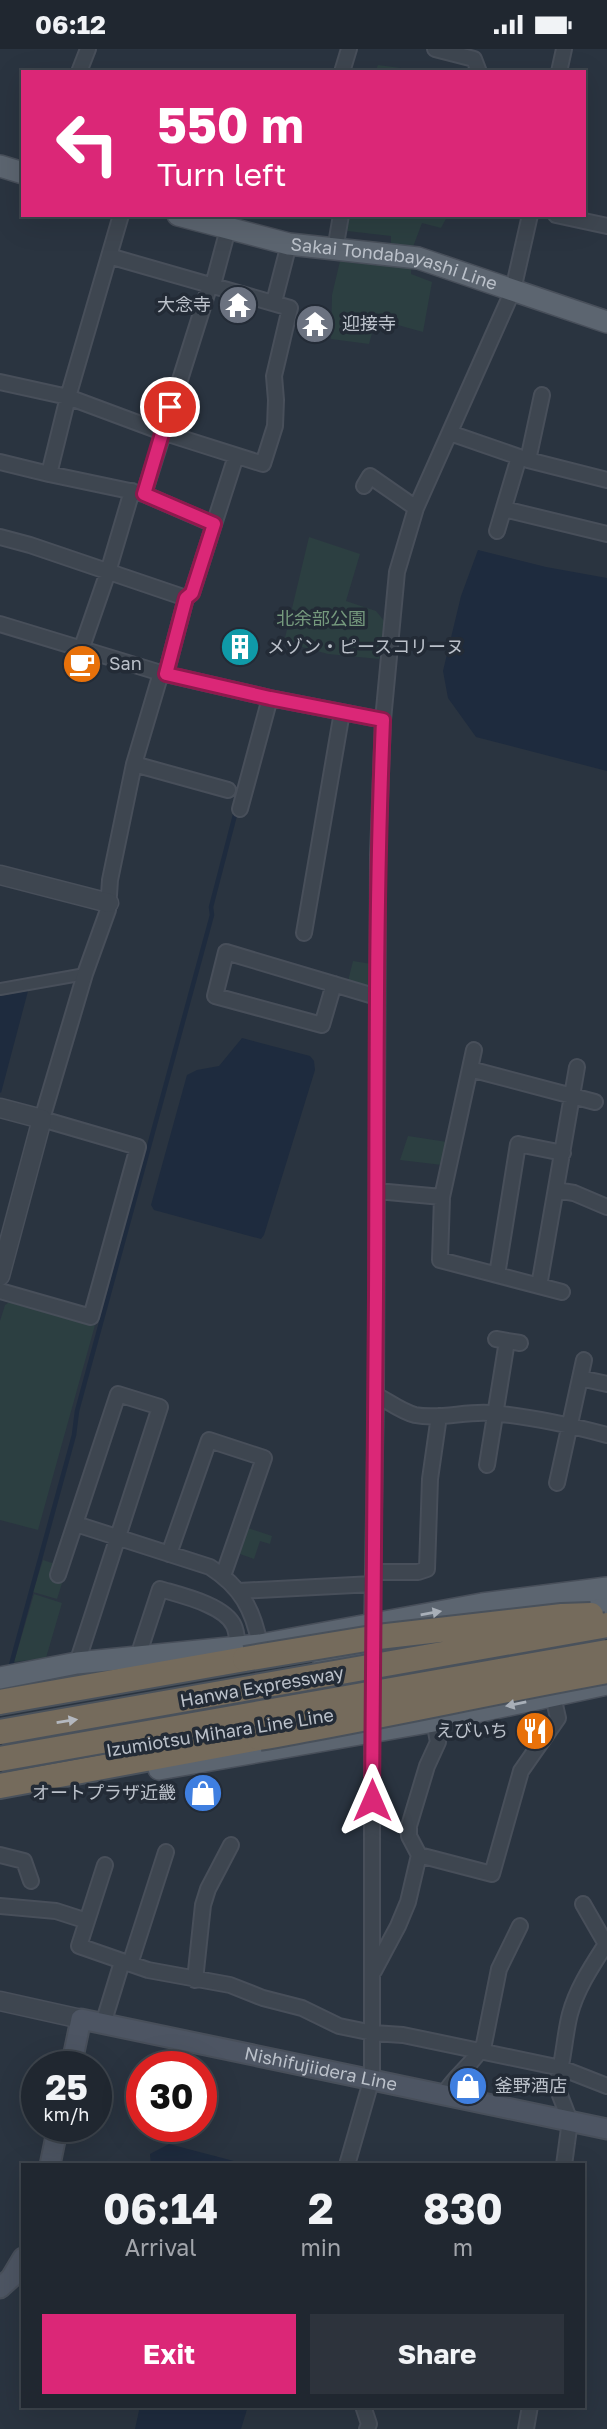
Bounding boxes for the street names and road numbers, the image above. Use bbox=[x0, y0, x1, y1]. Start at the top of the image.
street label: Sakai Tondabayashi Line bbox=[290, 232, 501, 294]
street label: Hanwa Expressway bbox=[178, 1661, 346, 1711]
street label: Izumiotsu Mihara Line Line bbox=[104, 1703, 335, 1761]
street label: Nishifujiidera Line bbox=[243, 2041, 399, 2095]

